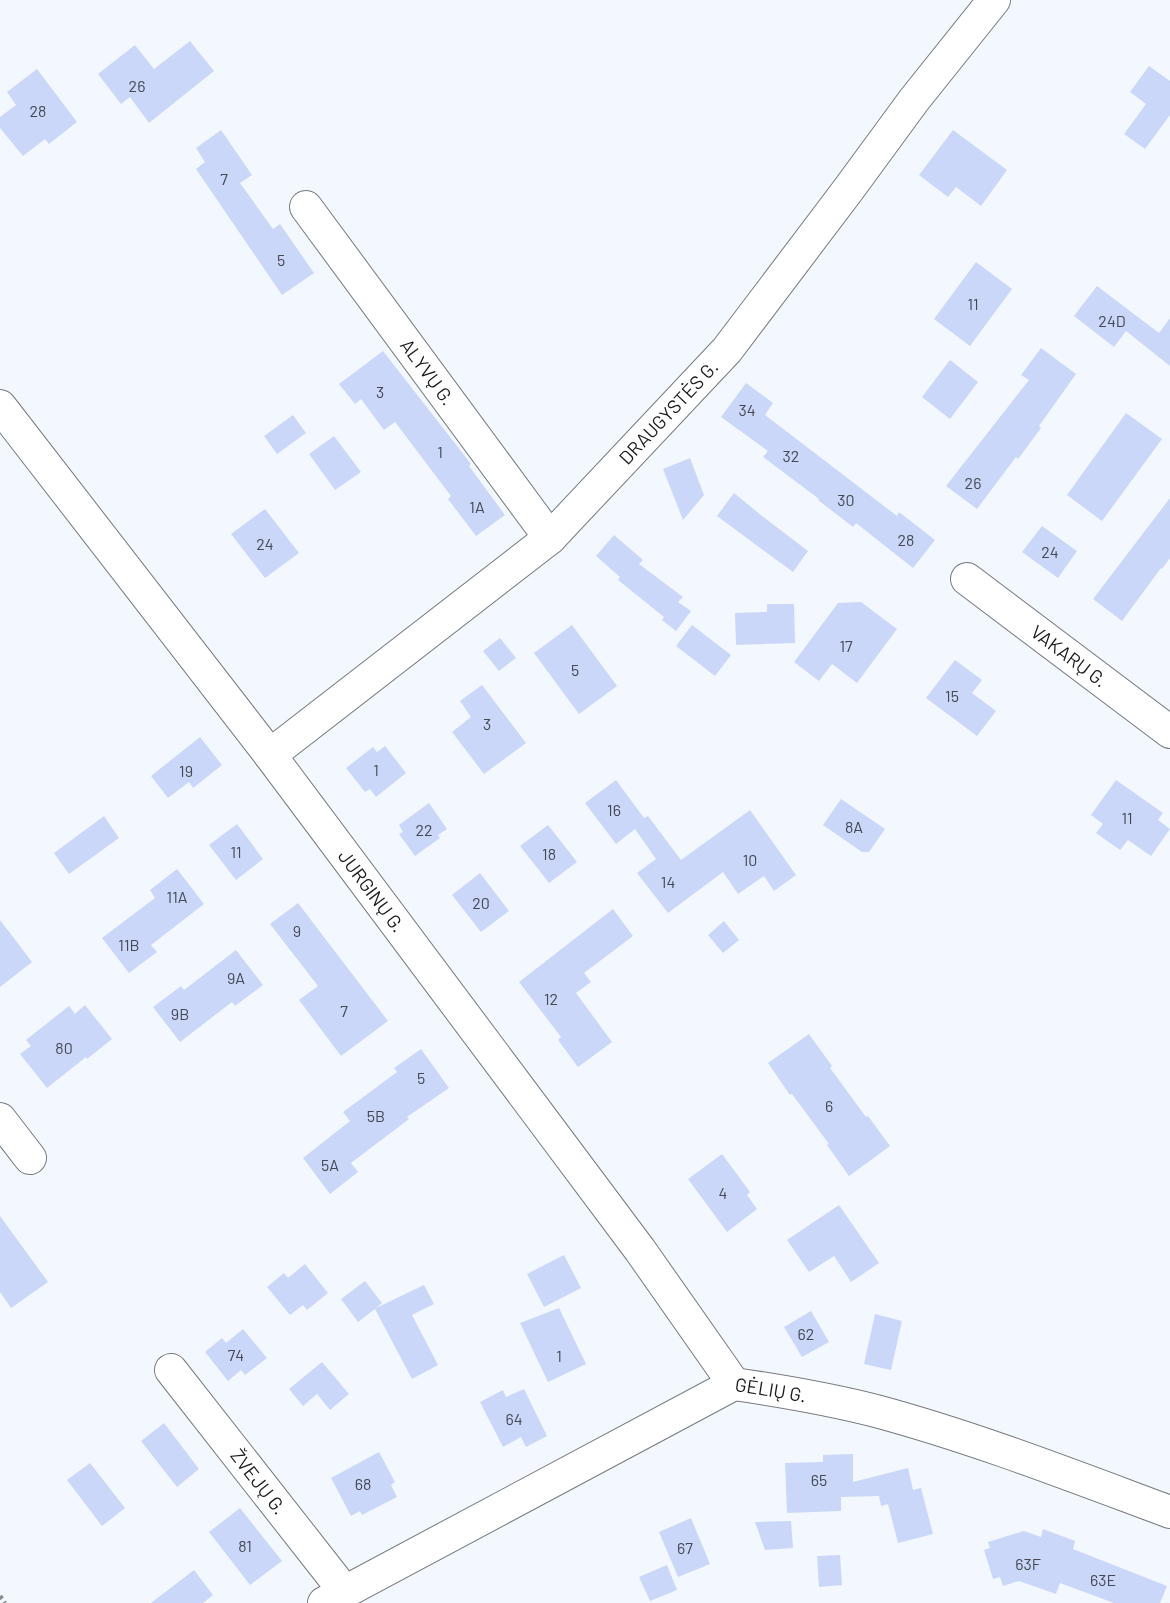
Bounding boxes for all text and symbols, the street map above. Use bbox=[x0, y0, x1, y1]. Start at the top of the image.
house number: 26 bbox=[129, 76, 145, 95]
house number: 28 bbox=[30, 101, 46, 120]
house number: 7 bbox=[220, 169, 228, 188]
house number: 5 bbox=[277, 250, 285, 269]
house number: 11 bbox=[967, 294, 979, 313]
house number: 24D bbox=[1098, 311, 1126, 330]
street label: ALYVŲ G. bbox=[396, 334, 460, 409]
street label: DRAUGYSTĖS G. bbox=[614, 355, 722, 469]
house number: 3 bbox=[376, 382, 384, 401]
house number: 34 bbox=[738, 400, 756, 419]
house number: 1 bbox=[437, 442, 443, 461]
house number: 32 bbox=[783, 446, 799, 465]
house number: 26 bbox=[965, 473, 981, 492]
house number: 30 bbox=[837, 490, 855, 509]
house number: 1A bbox=[469, 497, 485, 516]
house number: 28 bbox=[898, 530, 914, 549]
house number: 24 bbox=[256, 534, 274, 553]
house number: 24 bbox=[1041, 542, 1059, 561]
street label: VAKARŲ G. bbox=[1027, 620, 1112, 692]
house number: 17 bbox=[839, 636, 853, 655]
house number: 5 bbox=[571, 660, 579, 679]
house number: 15 bbox=[945, 686, 959, 705]
house number: 3 bbox=[483, 714, 491, 733]
house number: 1 bbox=[373, 760, 379, 779]
house number: 19 bbox=[179, 761, 193, 780]
house number: 16 bbox=[607, 800, 621, 819]
house number: 11 bbox=[1121, 808, 1133, 827]
house number: 8A bbox=[845, 817, 863, 836]
house number: 22 bbox=[415, 820, 433, 839]
house number: 11 bbox=[230, 842, 242, 861]
house number: 18 bbox=[542, 844, 556, 863]
street label: JURGINŲ G. bbox=[334, 845, 410, 937]
house number: 10 bbox=[743, 850, 757, 869]
house number: 14 bbox=[661, 872, 675, 891]
house number: 11A bbox=[167, 887, 188, 906]
house number: 20 bbox=[472, 893, 490, 912]
house number: 9 bbox=[293, 921, 301, 940]
house number: 11B bbox=[118, 935, 140, 954]
house number: 9A bbox=[227, 968, 245, 987]
house number: 12 bbox=[544, 989, 558, 1008]
house number: 7 bbox=[340, 1001, 348, 1020]
house number: 9B bbox=[171, 1004, 189, 1023]
house number: 80 bbox=[55, 1038, 73, 1057]
house number: 5 bbox=[417, 1068, 425, 1087]
house number: 6 bbox=[825, 1096, 833, 1115]
house number: 5B bbox=[367, 1106, 385, 1125]
house number: 5A bbox=[321, 1155, 339, 1174]
house number: 4 bbox=[719, 1183, 727, 1202]
house number: 62 bbox=[798, 1324, 814, 1343]
house number: 74 bbox=[228, 1345, 244, 1364]
house number: 1 bbox=[556, 1346, 562, 1365]
street label: GĖLIŲ G. bbox=[734, 1372, 808, 1407]
house number: 64 bbox=[505, 1409, 523, 1428]
street label: ŽVEJŲ G. bbox=[226, 1444, 292, 1519]
house number: 65 bbox=[811, 1470, 827, 1489]
house number: 68 bbox=[355, 1474, 371, 1493]
house number: 81 bbox=[238, 1536, 252, 1555]
house number: 67 bbox=[677, 1538, 693, 1557]
house number: 63F bbox=[1015, 1554, 1041, 1573]
house number: 63E bbox=[1090, 1570, 1116, 1589]

